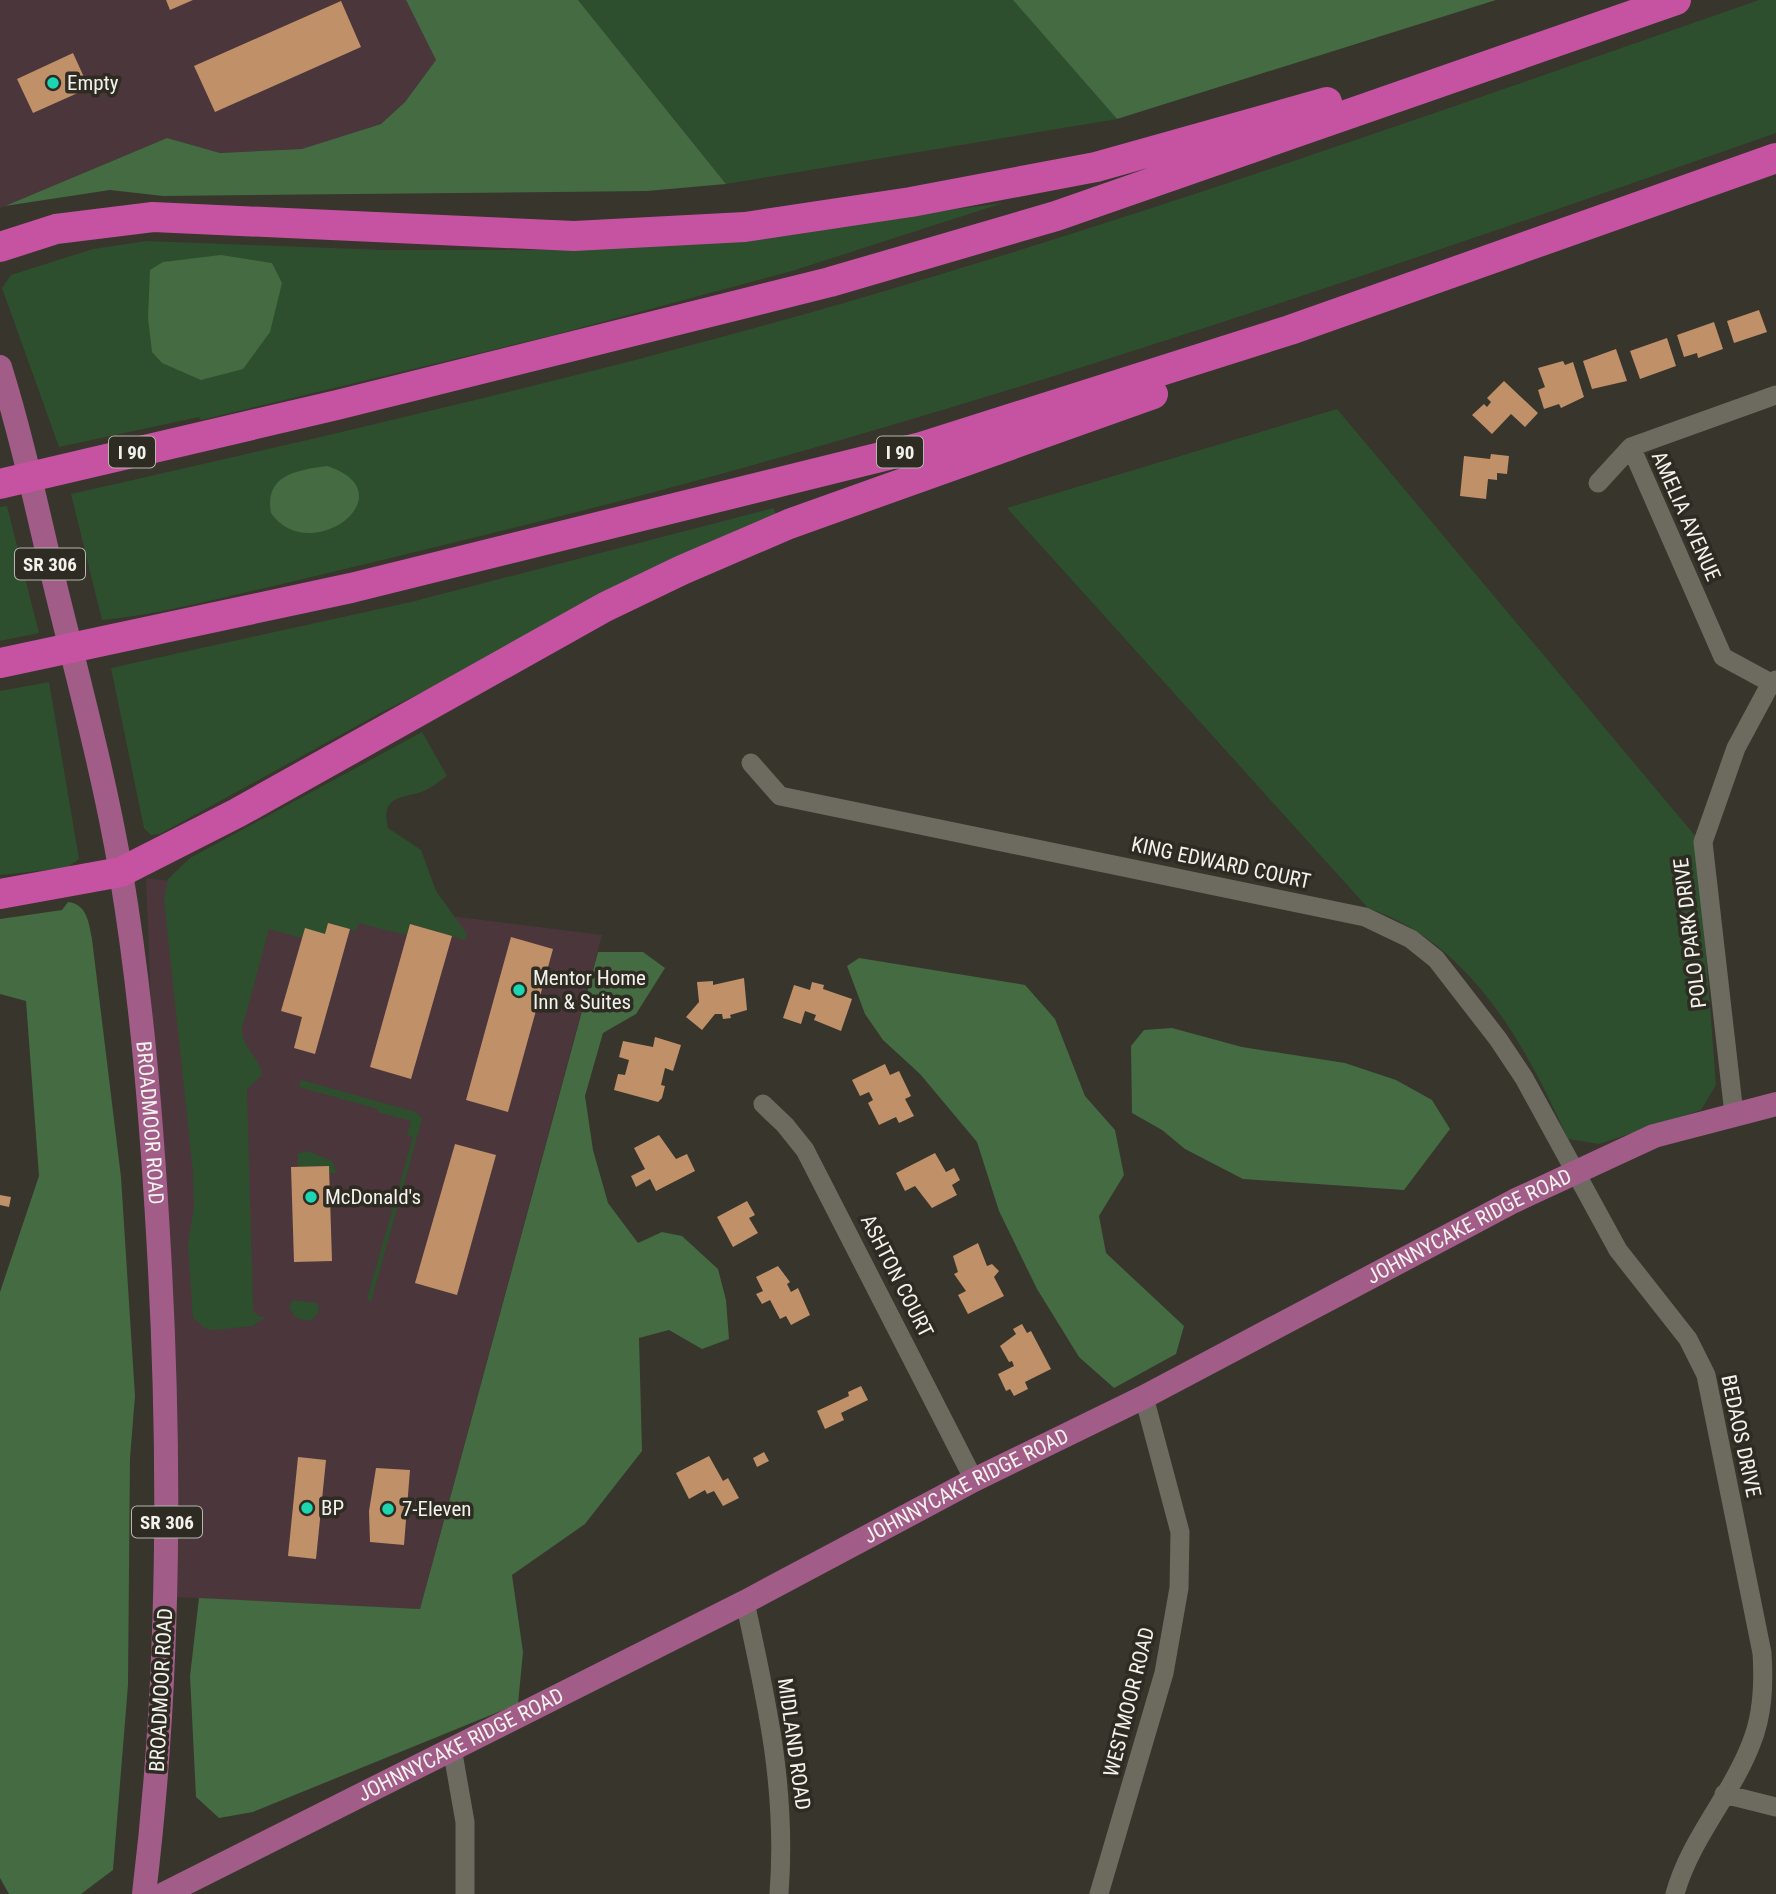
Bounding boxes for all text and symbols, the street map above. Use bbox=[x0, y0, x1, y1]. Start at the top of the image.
place label: Empty bbox=[67, 71, 119, 95]
marker: Empty bbox=[45, 75, 61, 91]
road number: I 90 bbox=[109, 436, 155, 467]
road number: I 90 bbox=[877, 436, 923, 467]
street label: AMELIA AVENUE bbox=[1647, 447, 1725, 585]
road number: SR 306 bbox=[15, 548, 85, 580]
street label: KING EDWARD COURT bbox=[1129, 832, 1313, 894]
street label: POLO PARK DRIVE bbox=[1669, 856, 1711, 1010]
place label: Mentor Home Inn & Suites bbox=[533, 966, 646, 1014]
marker: Mentor Home Inn & Suites bbox=[511, 982, 527, 998]
street label: BROADMOOR ROAD bbox=[131, 1040, 168, 1205]
street label: JOHNNYCAKE RIDGE ROAD bbox=[1363, 1164, 1575, 1289]
place label: McDonald's bbox=[325, 1185, 421, 1209]
marker: McDonald's bbox=[303, 1189, 319, 1205]
street label: ASHTON COURT bbox=[856, 1211, 938, 1341]
street label: BEDAOS DRIVE bbox=[1716, 1373, 1766, 1499]
street label: JOHNNYCAKE RIDGE ROAD bbox=[860, 1424, 1072, 1549]
place label: BP bbox=[321, 1496, 344, 1520]
place label: 7-Eleven bbox=[402, 1497, 471, 1521]
marker: BP bbox=[299, 1500, 315, 1516]
marker: 7-Eleven bbox=[380, 1501, 396, 1517]
road number: SR 306 bbox=[132, 1506, 202, 1538]
street label: BROADMOOR ROAD bbox=[145, 1608, 177, 1772]
street label: WESTMOOR ROAD bbox=[1099, 1625, 1159, 1779]
street label: MIDLAND ROAD bbox=[773, 1677, 815, 1811]
street label: JOHNNYCAKE RIDGE ROAD bbox=[354, 1683, 567, 1807]

